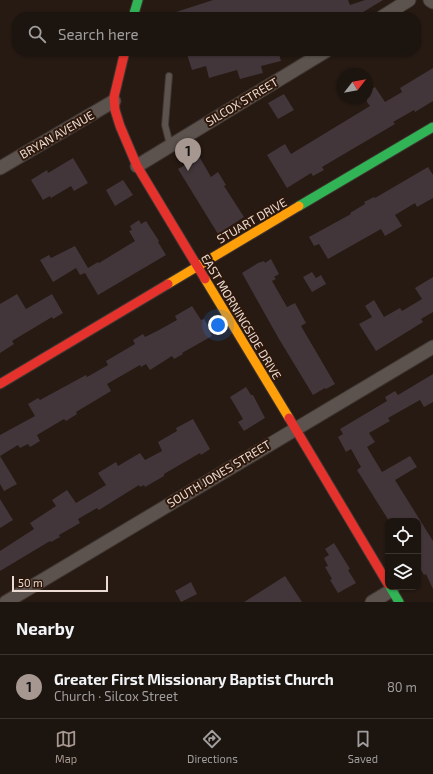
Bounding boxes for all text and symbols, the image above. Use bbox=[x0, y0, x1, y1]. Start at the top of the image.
search box bbox=[12, 12, 421, 56]
icon: search bbox=[26, 23, 48, 45]
text: Search here bbox=[58, 25, 139, 43]
north arrow bbox=[337, 68, 373, 104]
street label: SILCOX STREET bbox=[203, 74, 280, 128]
street label: BRYAN AVENUE bbox=[17, 107, 96, 161]
pin: 1 bbox=[175, 138, 201, 171]
street label: STUART DRIVE bbox=[214, 194, 289, 246]
street label: EAST MORNINGSIDE DRIVE bbox=[199, 251, 285, 382]
your location bbox=[208, 315, 228, 335]
street label: SOUTH JONES STREET bbox=[164, 437, 273, 510]
map controls bbox=[385, 518, 421, 590]
button: locate bbox=[385, 518, 421, 554]
button: layers bbox=[385, 554, 421, 590]
scale bar bbox=[12, 574, 108, 593]
text: 50 m bbox=[18, 576, 43, 589]
text: Nearby bbox=[16, 618, 74, 638]
text: Greater First Missionary Baptist Church bbox=[54, 670, 334, 688]
text: 1 bbox=[26, 679, 32, 695]
text: 80 m bbox=[387, 679, 417, 695]
text: Church · Silcox Street bbox=[54, 688, 178, 704]
tab: Map bbox=[55, 728, 77, 765]
tab: Directions bbox=[187, 728, 238, 765]
tab: Saved bbox=[348, 728, 378, 765]

